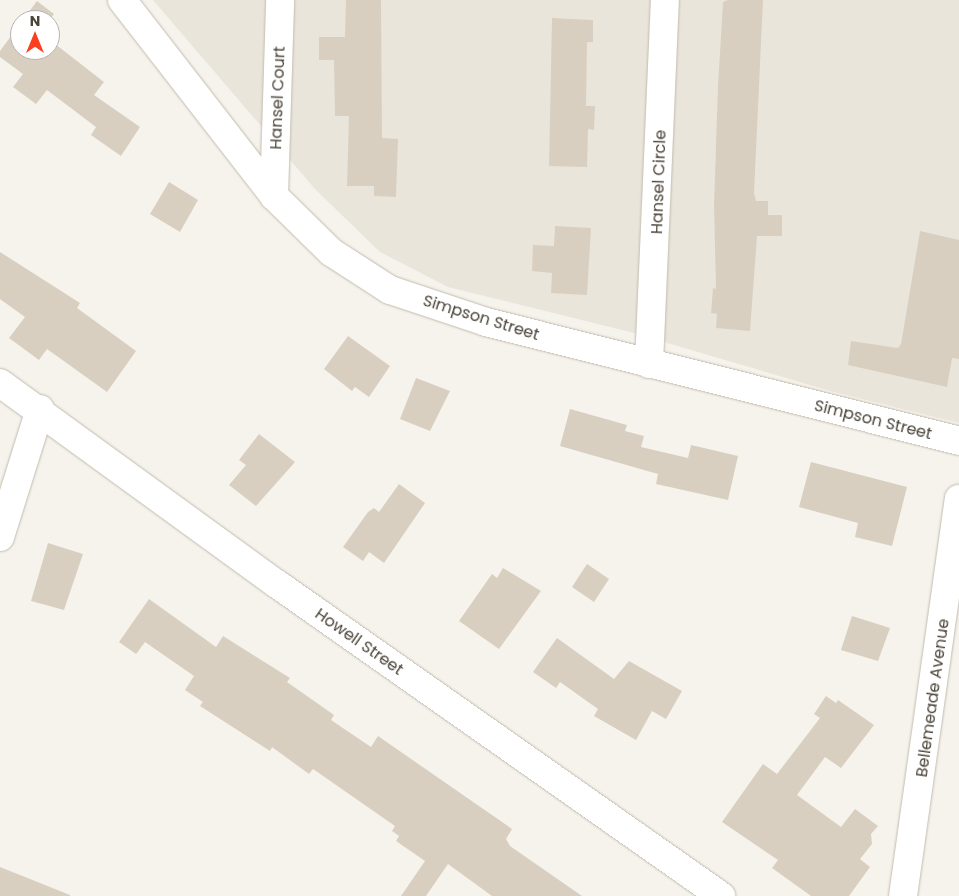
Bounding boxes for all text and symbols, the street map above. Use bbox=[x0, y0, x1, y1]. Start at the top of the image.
north arrow bbox=[10, 10, 60, 60]
text: N bbox=[30, 11, 40, 31]
street label: Hansel Court bbox=[267, 46, 289, 150]
street label: Hansel Circle bbox=[648, 129, 670, 235]
street label: Simpson Street bbox=[421, 291, 541, 345]
street label: Simpson Street bbox=[812, 396, 934, 444]
street label: Howell Street bbox=[311, 604, 407, 680]
street label: Bellemeade Avenue bbox=[912, 618, 954, 778]

